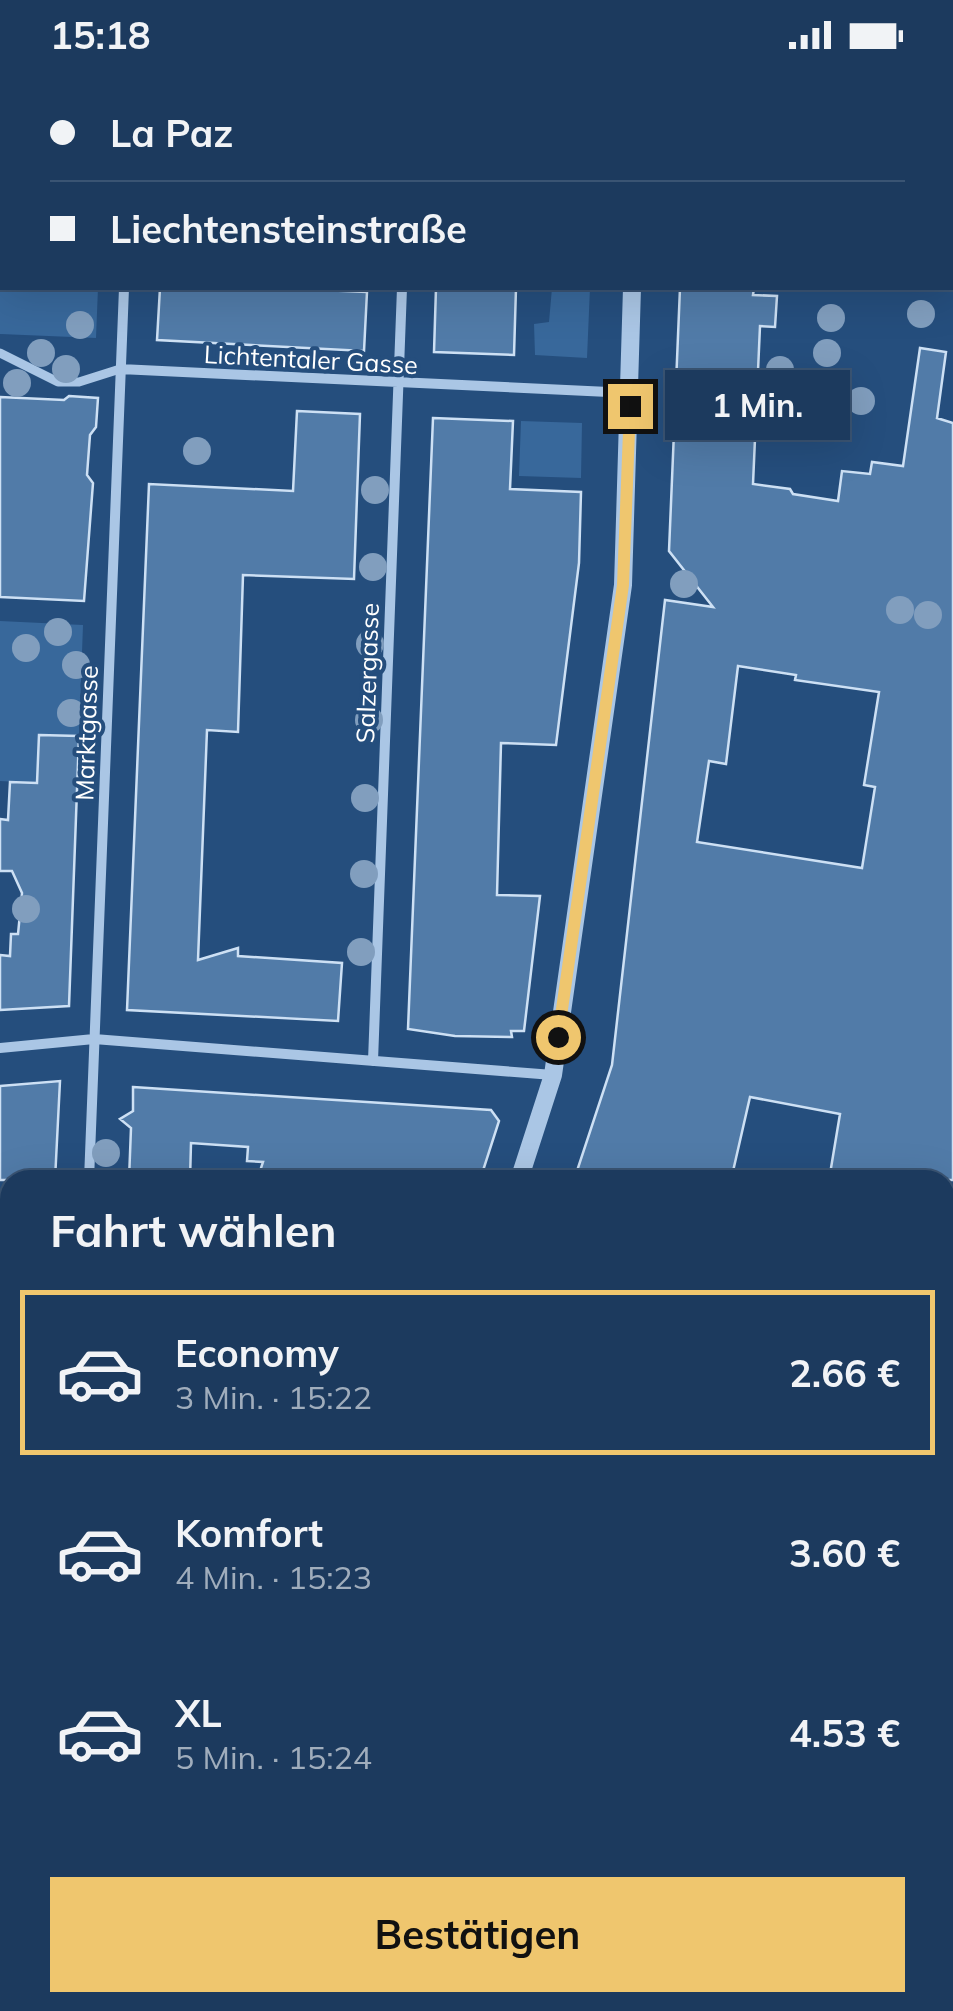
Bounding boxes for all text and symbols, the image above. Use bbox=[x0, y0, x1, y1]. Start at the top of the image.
text: 15:18 bbox=[50, 11, 151, 59]
text: La Paz bbox=[110, 109, 233, 157]
text: Liechtensteinstraße bbox=[110, 205, 467, 253]
street label: Lichtentaler Gasse bbox=[203, 338, 419, 380]
callout: 1 Min. bbox=[665, 371, 850, 441]
route end bbox=[608, 384, 653, 429]
text: 1 Min. bbox=[712, 385, 803, 425]
street label: Salzergasse bbox=[349, 602, 385, 744]
street label: Marktgasse bbox=[68, 665, 104, 801]
route start bbox=[536, 1015, 581, 1060]
text: Fahrt wählen bbox=[50, 1202, 337, 1258]
icon: car bbox=[55, 1328, 145, 1418]
text: Economy bbox=[175, 1329, 339, 1377]
text: 2.66 € bbox=[789, 1349, 900, 1397]
text: 3 Min. · 15:22 bbox=[175, 1377, 372, 1417]
icon: car bbox=[55, 1508, 145, 1598]
text: Komfort bbox=[175, 1509, 323, 1557]
text: 3.60 € bbox=[789, 1529, 900, 1577]
text: 4 Min. · 15:23 bbox=[175, 1557, 372, 1597]
icon: car bbox=[55, 1688, 145, 1778]
text: XL bbox=[175, 1689, 222, 1737]
text: 4.53 € bbox=[789, 1709, 900, 1757]
text: 5 Min. · 15:24 bbox=[175, 1737, 372, 1777]
button: Bestätigen bbox=[50, 1877, 905, 1992]

